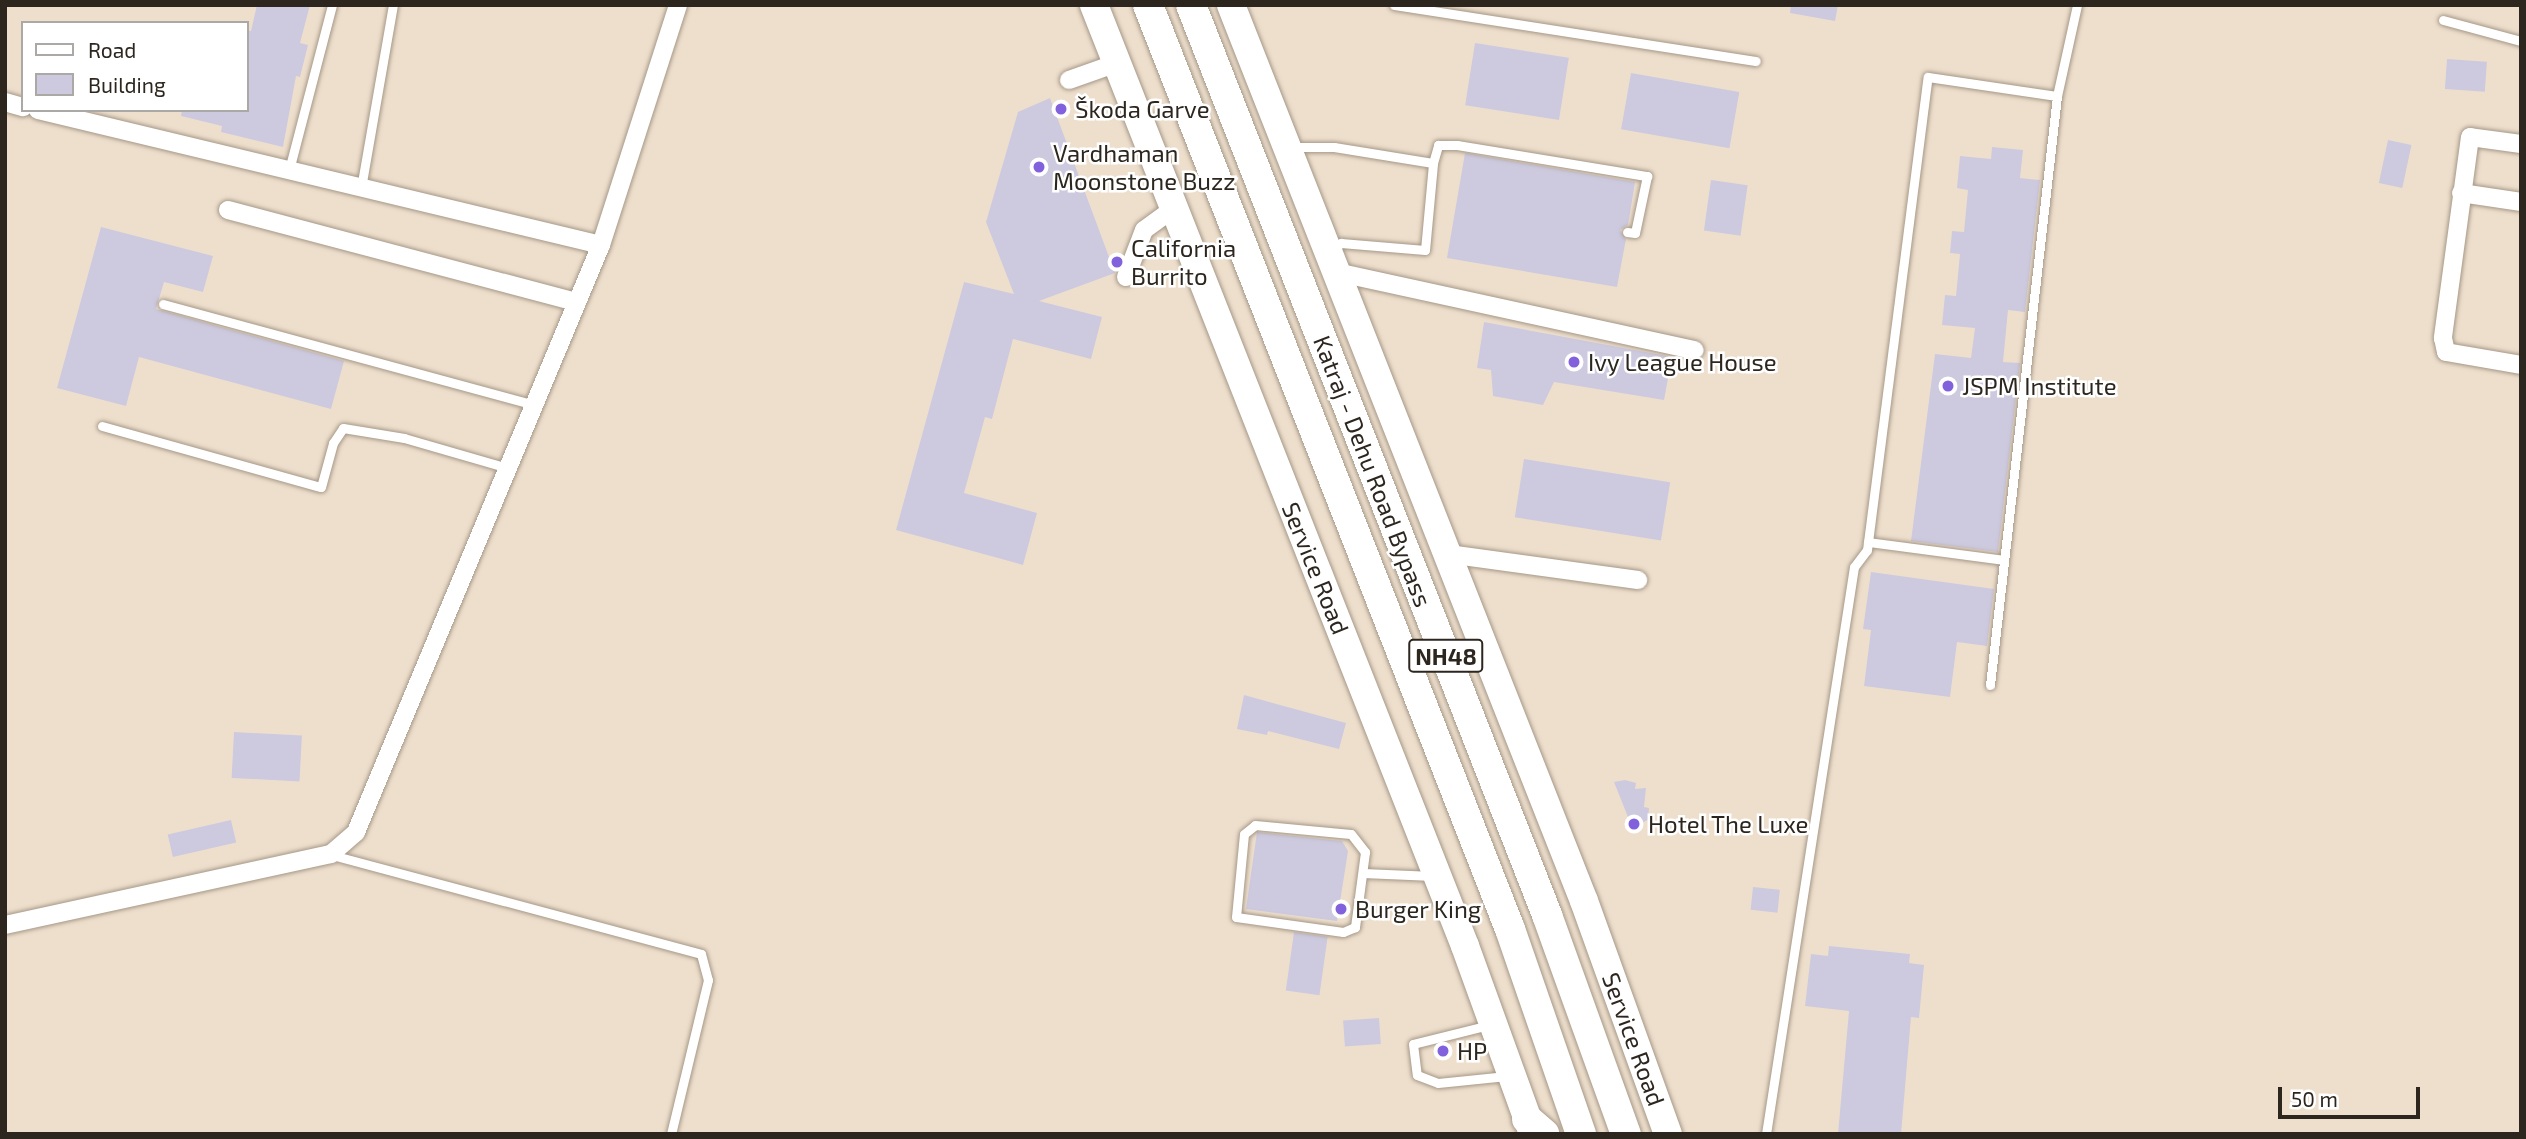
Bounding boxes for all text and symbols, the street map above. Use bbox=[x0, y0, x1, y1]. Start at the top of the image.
legend bbox=[21, 21, 248, 112]
text: Road bbox=[88, 37, 136, 62]
text: Building bbox=[88, 72, 166, 97]
place label: Škoda Garve bbox=[1075, 95, 1210, 123]
marker: Škoda Garve bbox=[1053, 101, 1069, 117]
place label: Vardhaman Moonstone Buzz bbox=[1053, 139, 1235, 195]
marker: Vardhaman Moonstone Buzz bbox=[1031, 159, 1047, 175]
place label: California Burrito bbox=[1131, 234, 1236, 290]
marker: California Burrito bbox=[1109, 254, 1125, 270]
street label: Katraj - Dehu Road Bypass bbox=[1308, 331, 1438, 611]
place label: Ivy League House bbox=[1588, 348, 1777, 376]
marker: Ivy League House bbox=[1566, 354, 1582, 370]
place label: JSPM Institute bbox=[1962, 372, 2117, 400]
marker: JSPM Institute bbox=[1940, 378, 1956, 394]
street label: Service Road bbox=[1276, 498, 1356, 638]
road number: NH48 bbox=[1408, 636, 1484, 676]
place label: Hotel The Luxe bbox=[1648, 810, 1810, 838]
marker: Hotel The Luxe bbox=[1626, 816, 1642, 832]
place label: Burger King bbox=[1355, 895, 1482, 923]
marker: Burger King bbox=[1333, 901, 1349, 917]
street label: Service Road bbox=[1597, 968, 1671, 1110]
place label: HP bbox=[1457, 1037, 1487, 1065]
marker: HP bbox=[1435, 1043, 1451, 1059]
scale bar bbox=[2281, 1072, 2423, 1116]
text: 50 m bbox=[2291, 1086, 2338, 1111]

